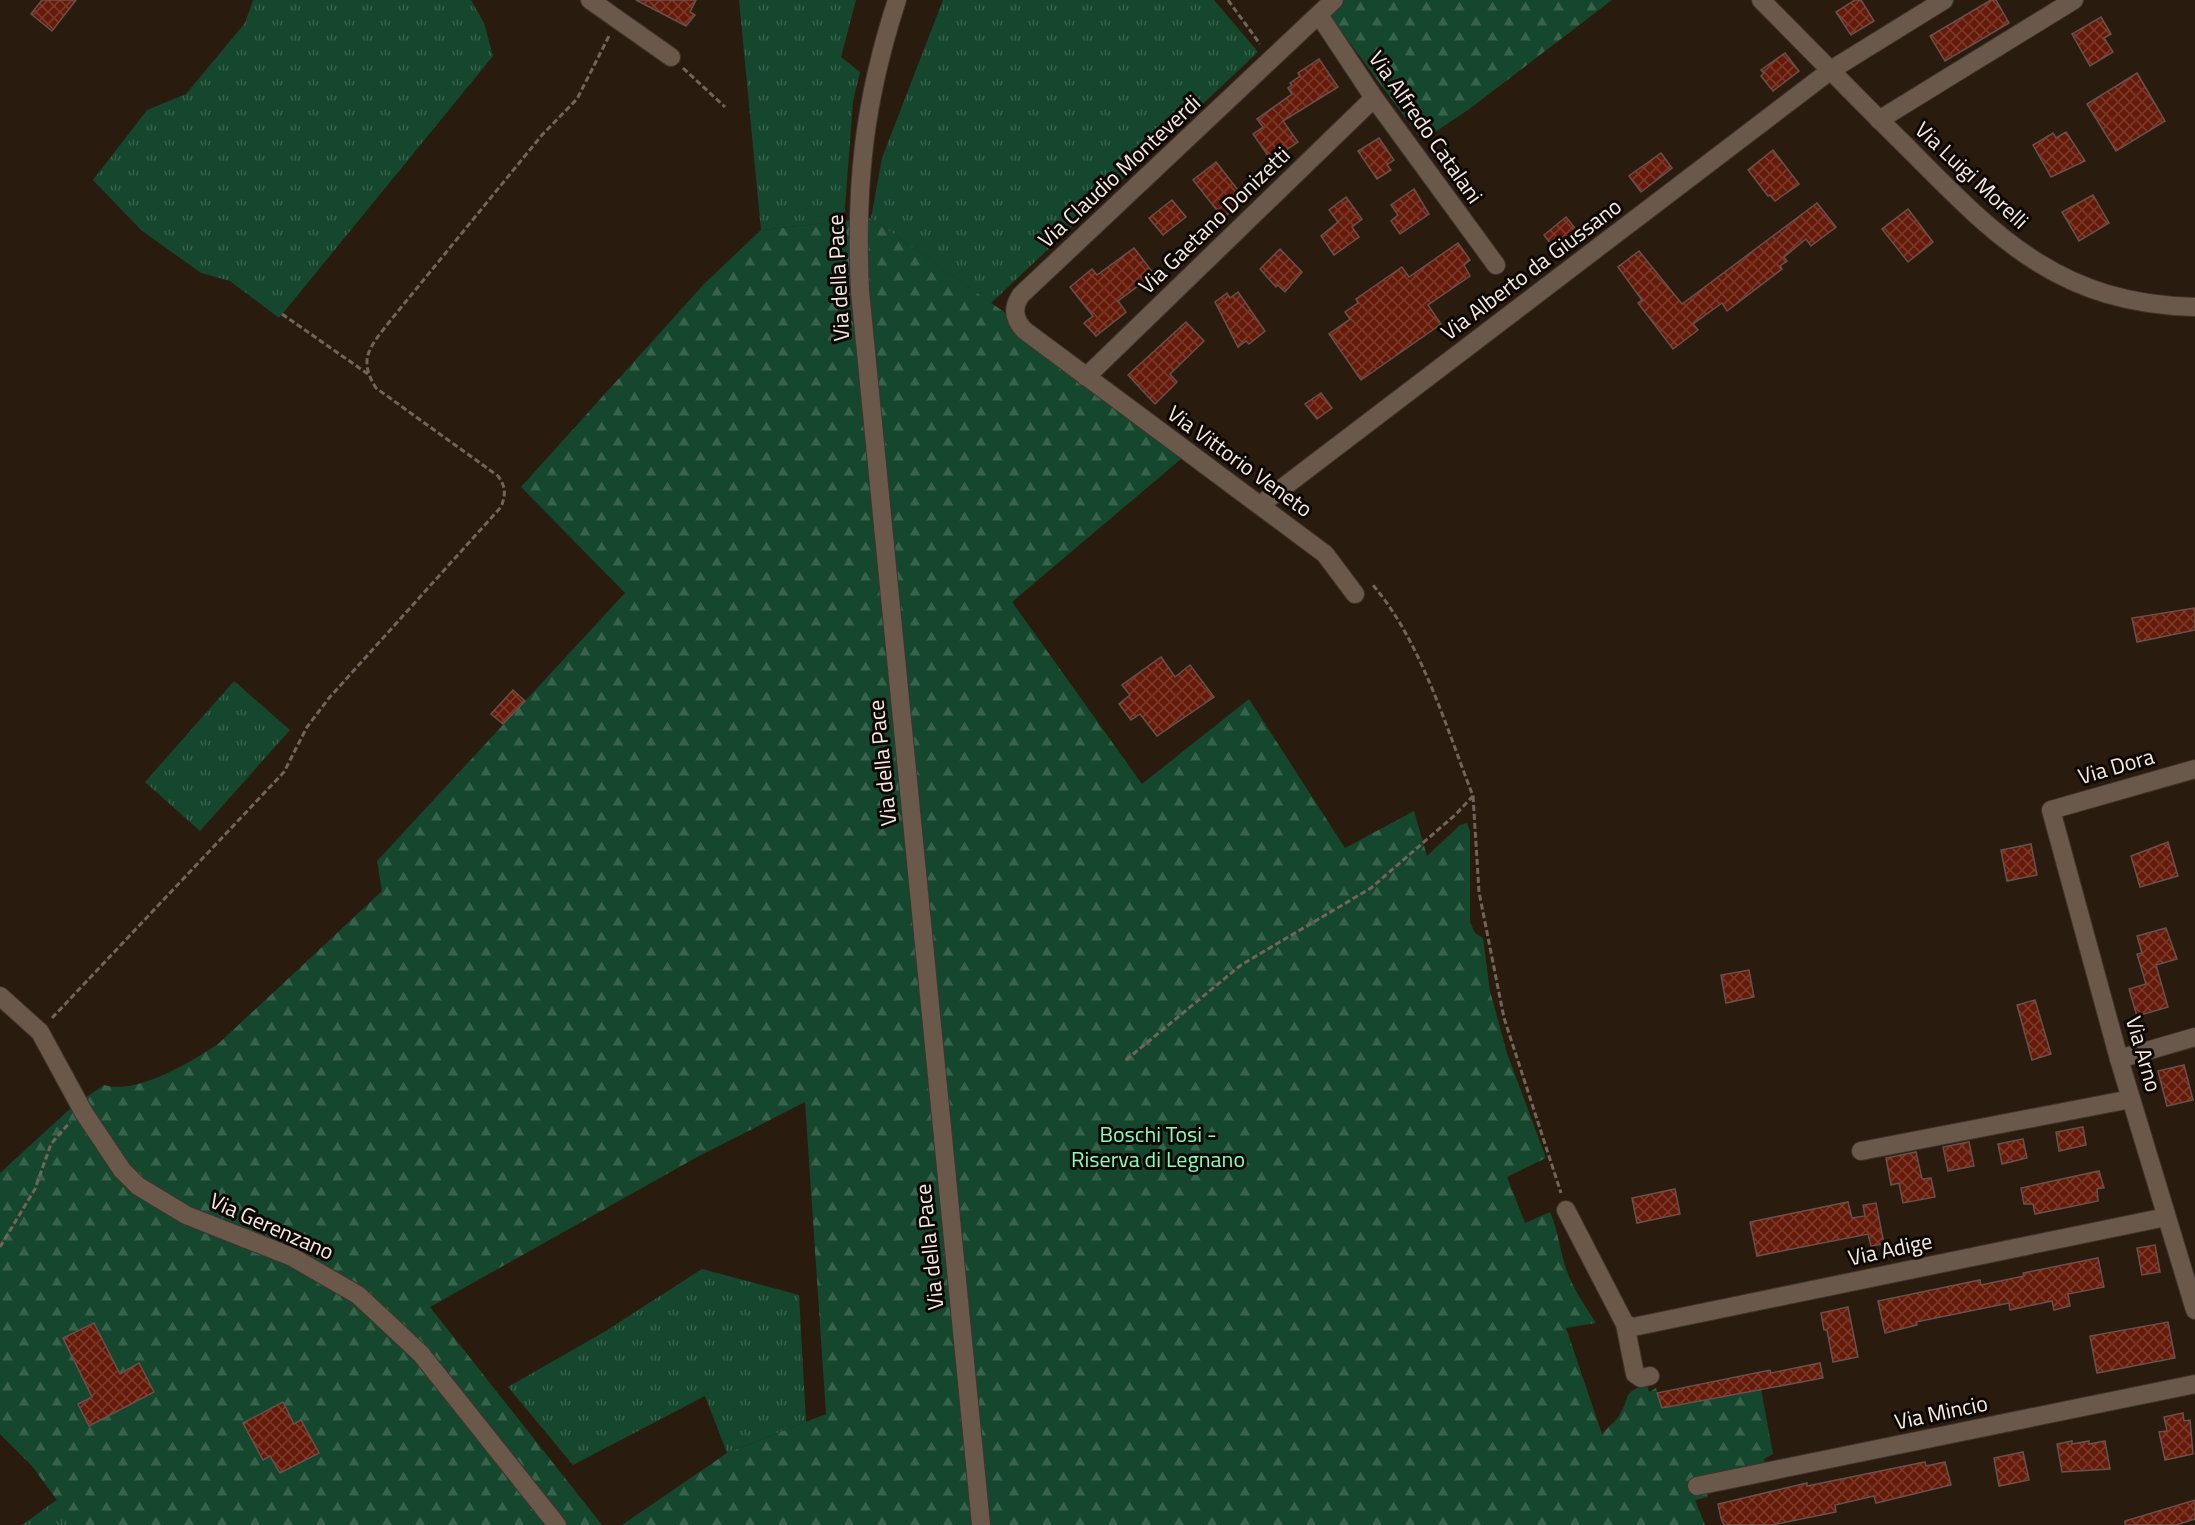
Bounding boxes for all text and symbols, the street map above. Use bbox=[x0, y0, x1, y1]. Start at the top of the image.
street label: Via Alfredo Catalani bbox=[1360, 44, 1492, 210]
street label: Via Claudio Monteverdi bbox=[1030, 86, 1208, 256]
street label: Via Luigi Morelli bbox=[1907, 113, 2037, 237]
street label: Via Gaetano Donizetti bbox=[1130, 138, 1298, 302]
street label: Via Alberto da Giussano bbox=[1433, 190, 1629, 348]
street label: Via della Pace bbox=[818, 214, 858, 342]
street label: Via Vittorio Veneto bbox=[1160, 397, 1320, 525]
street label: Via della Pace bbox=[858, 698, 906, 828]
street label: Via Dora bbox=[2074, 739, 2158, 793]
street label: Via Arno bbox=[2117, 1012, 2171, 1096]
park label: Boschi Tosi - Riserva di Legnano bbox=[1071, 1117, 1245, 1176]
street label: Via della Pace bbox=[905, 1182, 953, 1312]
street label: Via Gerenzano bbox=[204, 1183, 340, 1269]
street label: Via Adige bbox=[1845, 1223, 1935, 1275]
street label: Via Mincio bbox=[1891, 1386, 1991, 1438]

